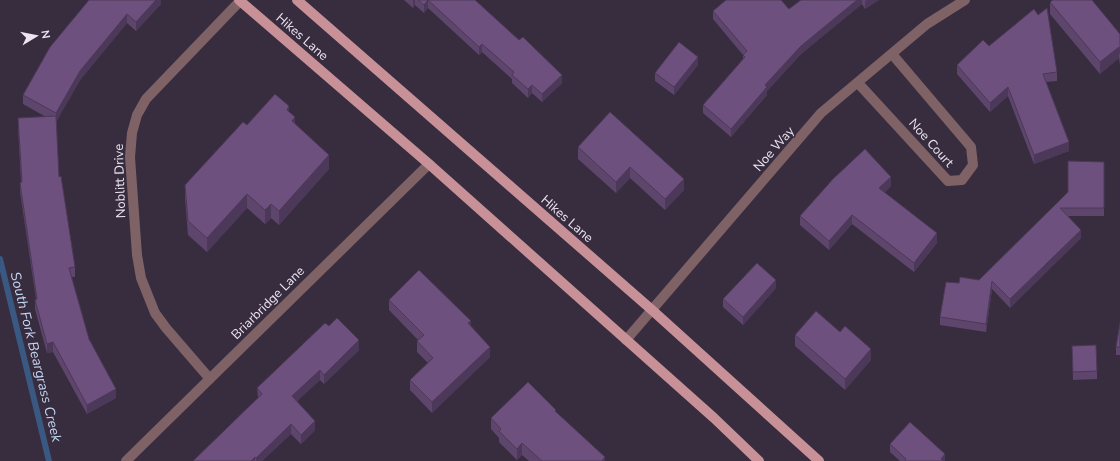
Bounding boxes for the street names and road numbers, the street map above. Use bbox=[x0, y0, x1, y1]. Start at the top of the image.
street label: Hikes Lane bbox=[272, 9, 332, 65]
street label: Noe Court bbox=[904, 115, 958, 171]
street label: Noe Way bbox=[749, 122, 799, 175]
street label: Noblitt Drive bbox=[110, 143, 130, 218]
street label: Hikes Lane bbox=[537, 191, 597, 247]
street label: Briarbridge Lane bbox=[227, 262, 309, 344]

